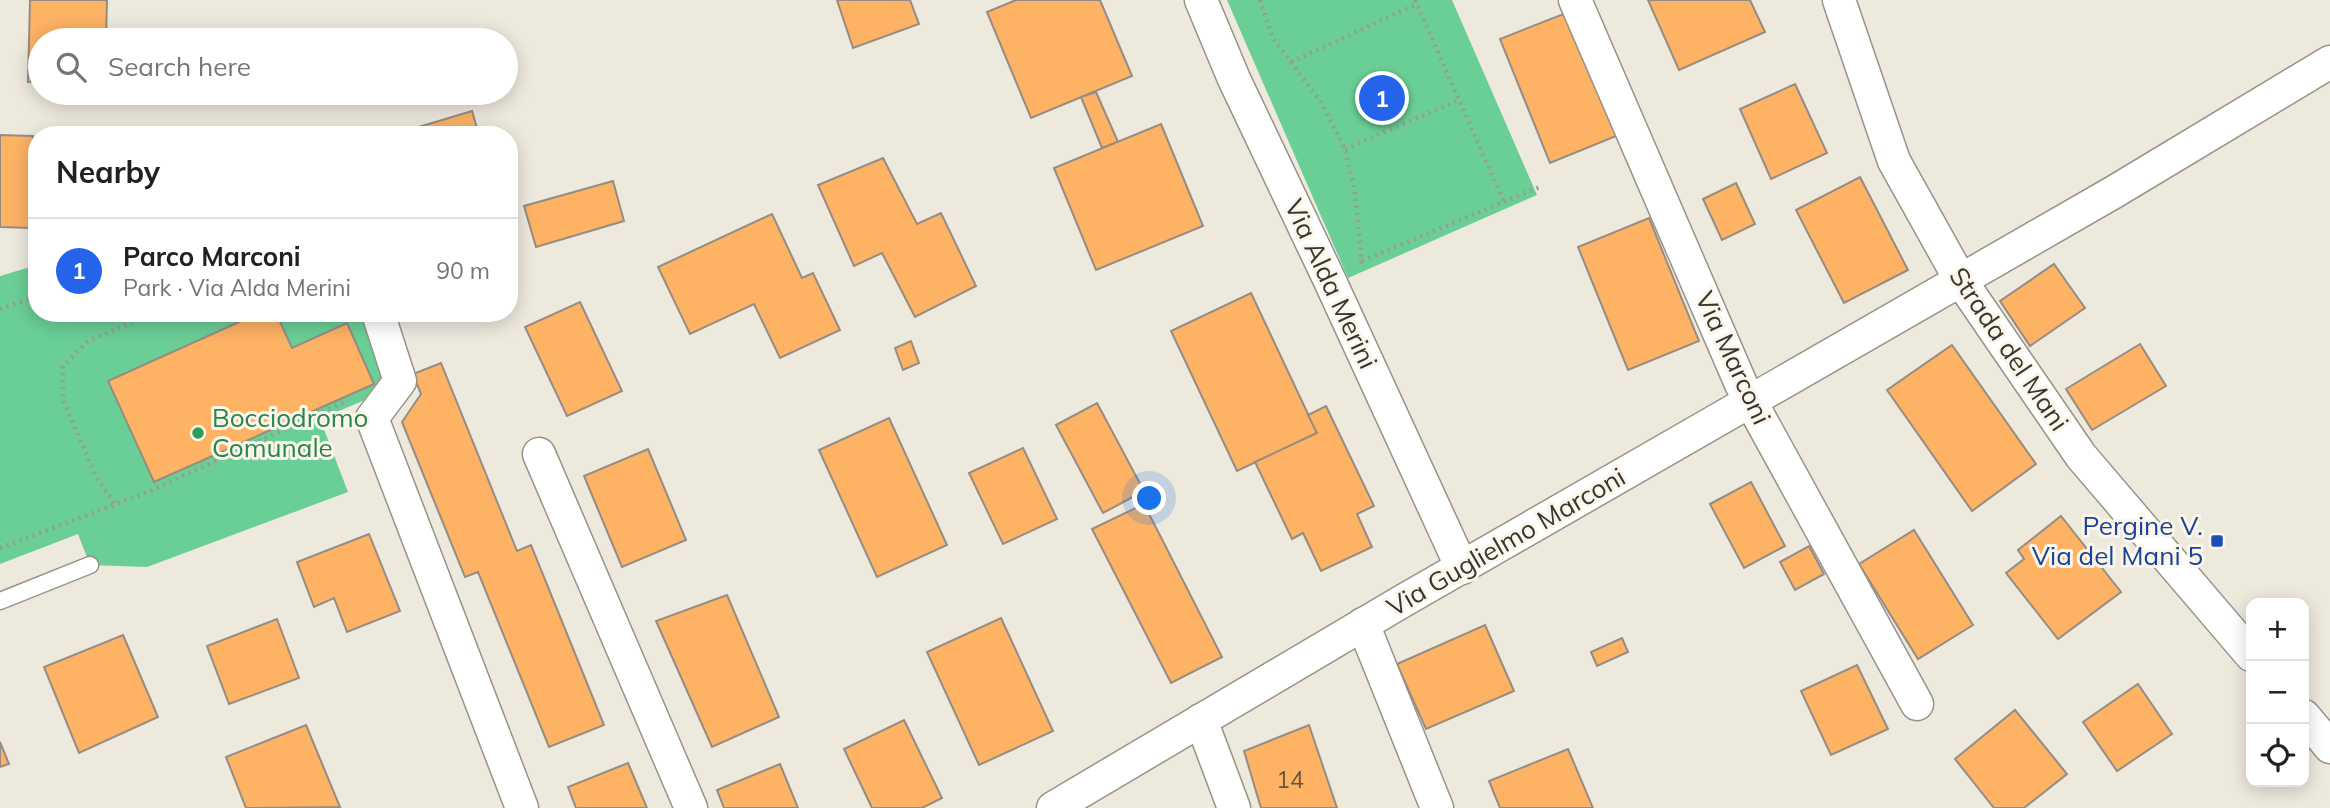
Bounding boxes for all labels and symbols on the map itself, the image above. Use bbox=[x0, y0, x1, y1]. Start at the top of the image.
pin: 1 bbox=[1359, 72, 1405, 124]
street label: Via Alda Merini bbox=[1278, 194, 1385, 374]
street label: Strada del Mani bbox=[1943, 261, 2076, 437]
street label: Via Marconi bbox=[1688, 286, 1779, 429]
place label: Bocciodromo Comunale bbox=[212, 401, 368, 464]
marker: Bocciodromo Comunale bbox=[190, 425, 206, 441]
street label: Via Guglielmo Marconi bbox=[1381, 460, 1631, 623]
your location bbox=[1132, 481, 1166, 515]
place label: Pergine V. Via del Mani 5 bbox=[2032, 509, 2203, 572]
marker: Pergine V. Via del Mani 5 bbox=[2209, 533, 2225, 549]
house number: 14 bbox=[1276, 765, 1304, 794]

